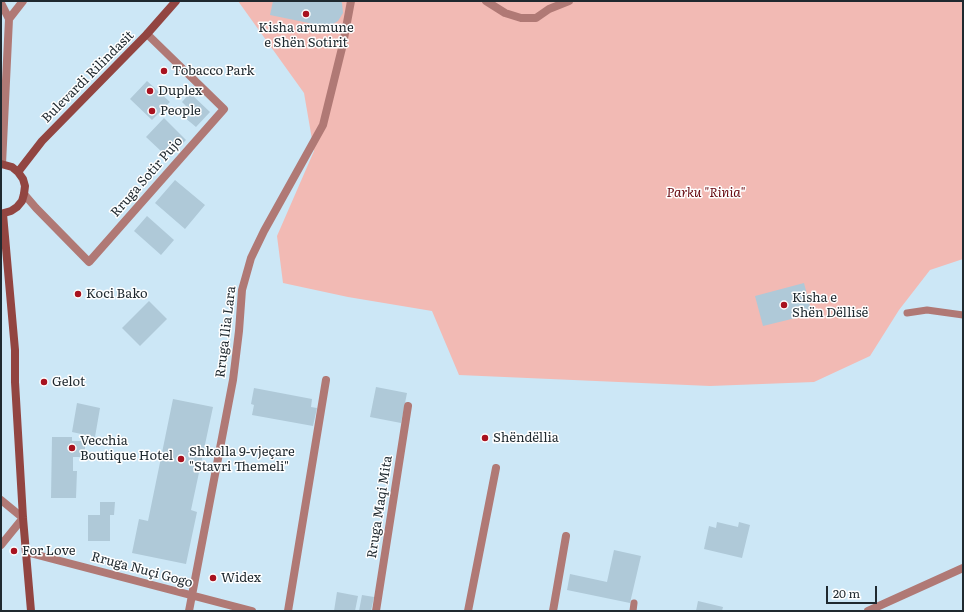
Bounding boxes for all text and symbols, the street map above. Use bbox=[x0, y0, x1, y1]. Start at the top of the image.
marker: Kisha arumune e Shën Sotirit bbox=[301, 9, 311, 19]
place label: Kisha arumune e Shën Sotirit bbox=[258, 20, 354, 51]
street label: Bulevardi Rilindasit bbox=[39, 28, 137, 126]
place label: Tobacco Park bbox=[172, 63, 254, 79]
marker: Tobacco Park bbox=[159, 66, 169, 76]
place label: Duplex bbox=[158, 83, 202, 99]
marker: Duplex bbox=[145, 86, 155, 96]
place label: People bbox=[160, 103, 201, 119]
marker: People bbox=[147, 106, 157, 116]
street label: Rruga Sotir Pujo bbox=[108, 134, 186, 220]
park label: Parku "Rinia" bbox=[667, 185, 745, 201]
street label: Rruga Ilia Lara bbox=[213, 285, 239, 379]
place label: Koci Bako bbox=[86, 286, 148, 302]
marker: Koci Bako bbox=[73, 289, 83, 299]
place label: Kisha e Shën Dëllisë bbox=[792, 290, 868, 321]
marker: Kisha e Shën Dëllisë bbox=[779, 300, 789, 310]
place label: Gelot bbox=[52, 374, 85, 390]
marker: Gelot bbox=[39, 377, 49, 387]
place label: Shëndëllia bbox=[493, 430, 559, 446]
place label: Vecchia Boutique Hotel bbox=[80, 433, 173, 464]
marker: Shëndëllia bbox=[480, 433, 490, 443]
marker: Vecchia Boutique Hotel bbox=[67, 443, 77, 453]
place label: Shkolla 9-vjeçare "Stavri Themeli" bbox=[189, 444, 295, 475]
marker: Shkolla 9-vjeçare "Stavri Themeli" bbox=[176, 454, 186, 464]
street label: Rruga Maqi Mita bbox=[364, 454, 396, 560]
place label: For Love bbox=[22, 543, 76, 559]
marker: For Love bbox=[9, 546, 19, 556]
street label: Rruga Nuçi Gogo bbox=[90, 549, 194, 591]
place label: Widex bbox=[221, 570, 261, 586]
marker: Widex bbox=[208, 573, 218, 583]
scale bar bbox=[828, 578, 879, 604]
text: 20 m bbox=[833, 584, 860, 602]

